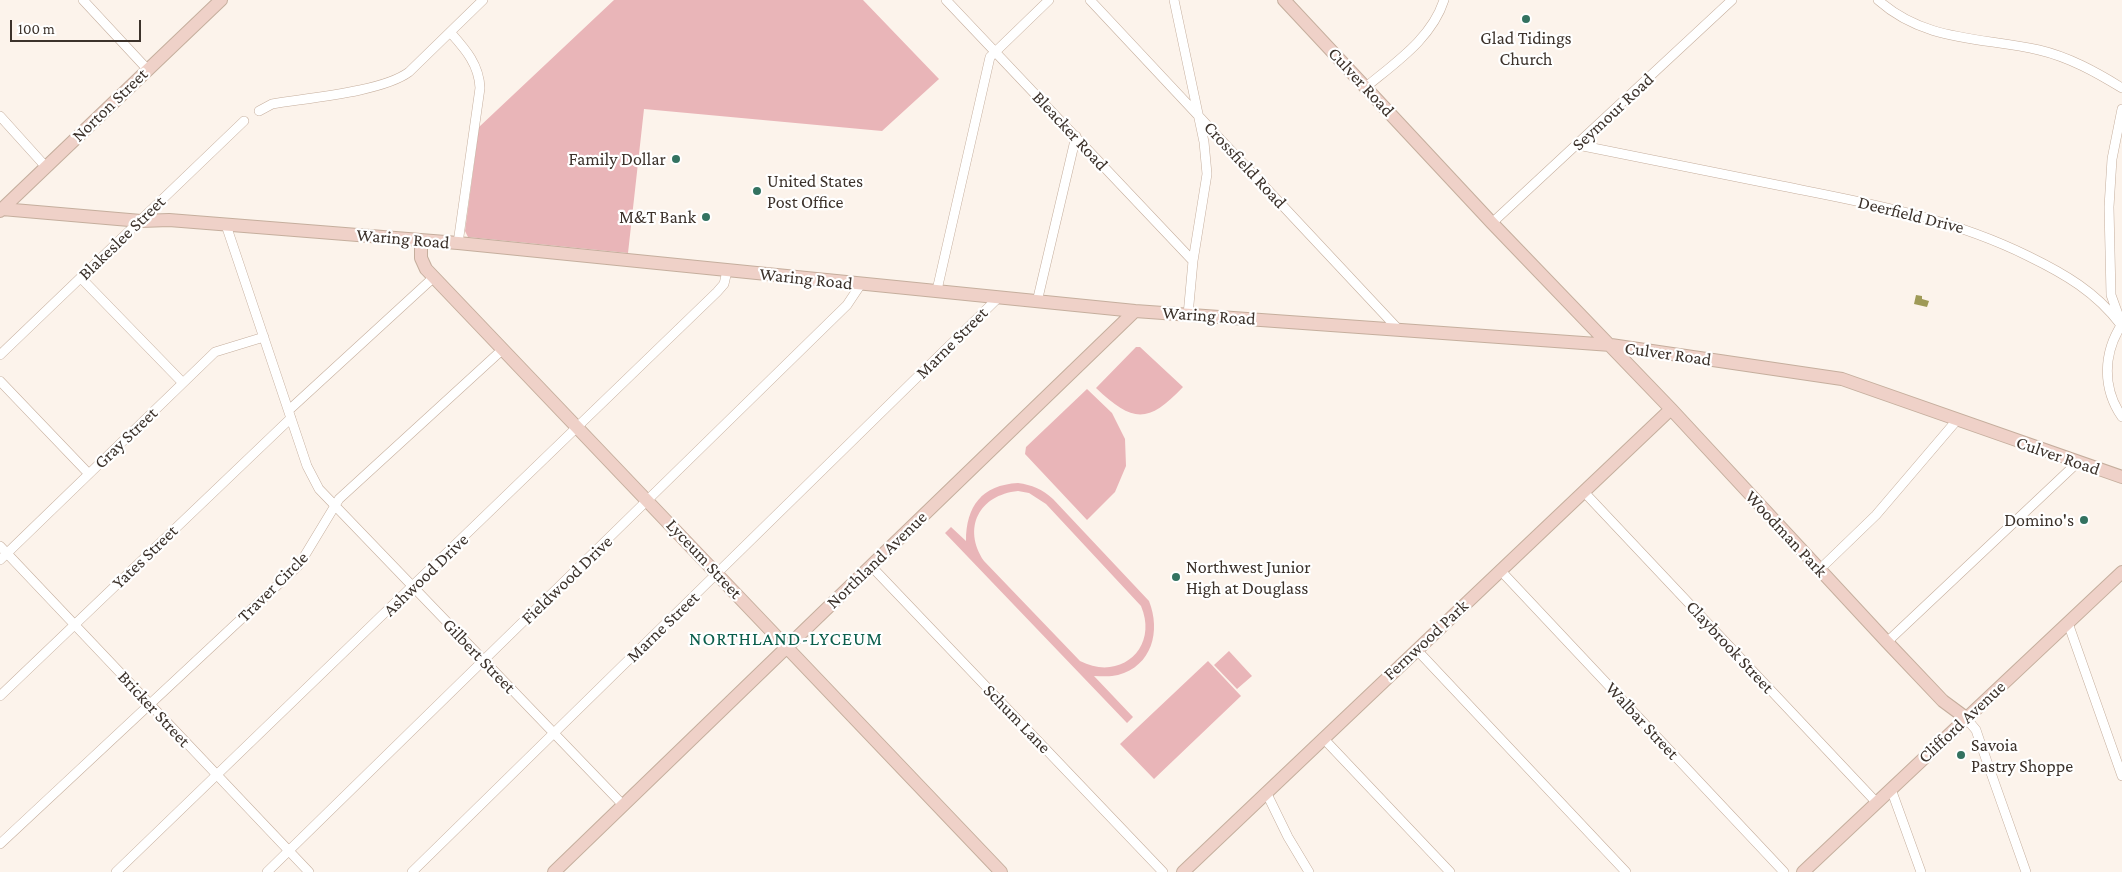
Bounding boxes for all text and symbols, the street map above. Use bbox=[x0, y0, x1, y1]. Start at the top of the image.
scale bar bbox=[12, 10, 144, 42]
marker: Glad Tidings Church bbox=[1520, 13, 1532, 25]
text: 100 m bbox=[18, 21, 55, 37]
place label: Glad Tidings Church bbox=[1480, 27, 1572, 70]
street label: Culver Road bbox=[1323, 43, 1399, 121]
street label: Norton Street bbox=[68, 64, 152, 146]
street label: Seymour Road bbox=[1568, 69, 1658, 155]
street label: Bleacker Road bbox=[1028, 87, 1112, 175]
street label: Crossfield Road bbox=[1199, 117, 1291, 213]
place label: Family Dollar bbox=[569, 148, 666, 170]
marker: Family Dollar bbox=[670, 153, 682, 165]
place label: United States Post Office bbox=[767, 170, 863, 212]
marker: United States Post Office bbox=[751, 185, 763, 197]
street label: Blakeslee Street bbox=[74, 191, 170, 285]
street label: Deerfield Drive bbox=[1856, 191, 1966, 239]
place label: M&T Bank bbox=[619, 206, 696, 228]
marker: M&T Bank bbox=[700, 211, 712, 223]
street label: Waring Road bbox=[356, 224, 450, 254]
street label: Waring Road bbox=[758, 263, 854, 295]
street label: Waring Road bbox=[1162, 302, 1256, 330]
street label: Marne Street bbox=[912, 303, 992, 383]
street label: Culver Road bbox=[1623, 337, 1713, 371]
street label: Gray Street bbox=[90, 403, 162, 473]
street label: Culver Road bbox=[2013, 432, 2103, 480]
street label: Woodman Park bbox=[1740, 486, 1832, 582]
street label: Northland Avenue bbox=[822, 507, 932, 613]
place label: Domino's bbox=[2004, 509, 2074, 531]
marker: Domino's bbox=[2078, 514, 2090, 526]
street label: Lyceum Street bbox=[661, 515, 747, 603]
street label: Yates Street bbox=[108, 520, 182, 594]
street label: Ashwood Drive bbox=[379, 529, 473, 621]
street label: Fieldwood Drive bbox=[517, 531, 617, 629]
street label: Traver Circle bbox=[233, 547, 313, 627]
place label: Northwest Junior High at Douglass bbox=[1186, 556, 1311, 598]
marker: Northwest Junior High at Douglass bbox=[1170, 571, 1182, 583]
street label: Marne Street bbox=[622, 587, 704, 667]
street label: Fernwood Park bbox=[1379, 595, 1473, 685]
street label: Claybrook Street bbox=[1682, 596, 1778, 698]
street label: Gilbert Street bbox=[438, 614, 520, 698]
district label: NORTHLAND-LYCEUM bbox=[687, 628, 885, 650]
street label: Bricker Street bbox=[113, 666, 195, 752]
street label: Clifford Avenue bbox=[1914, 676, 2010, 768]
street label: Walbar Street bbox=[1601, 678, 1683, 764]
street label: Schum Lane bbox=[979, 680, 1055, 758]
place label: Savoia Pastry Shoppe bbox=[1971, 734, 2073, 776]
marker: Savoia Pastry Shoppe bbox=[1955, 749, 1967, 761]

